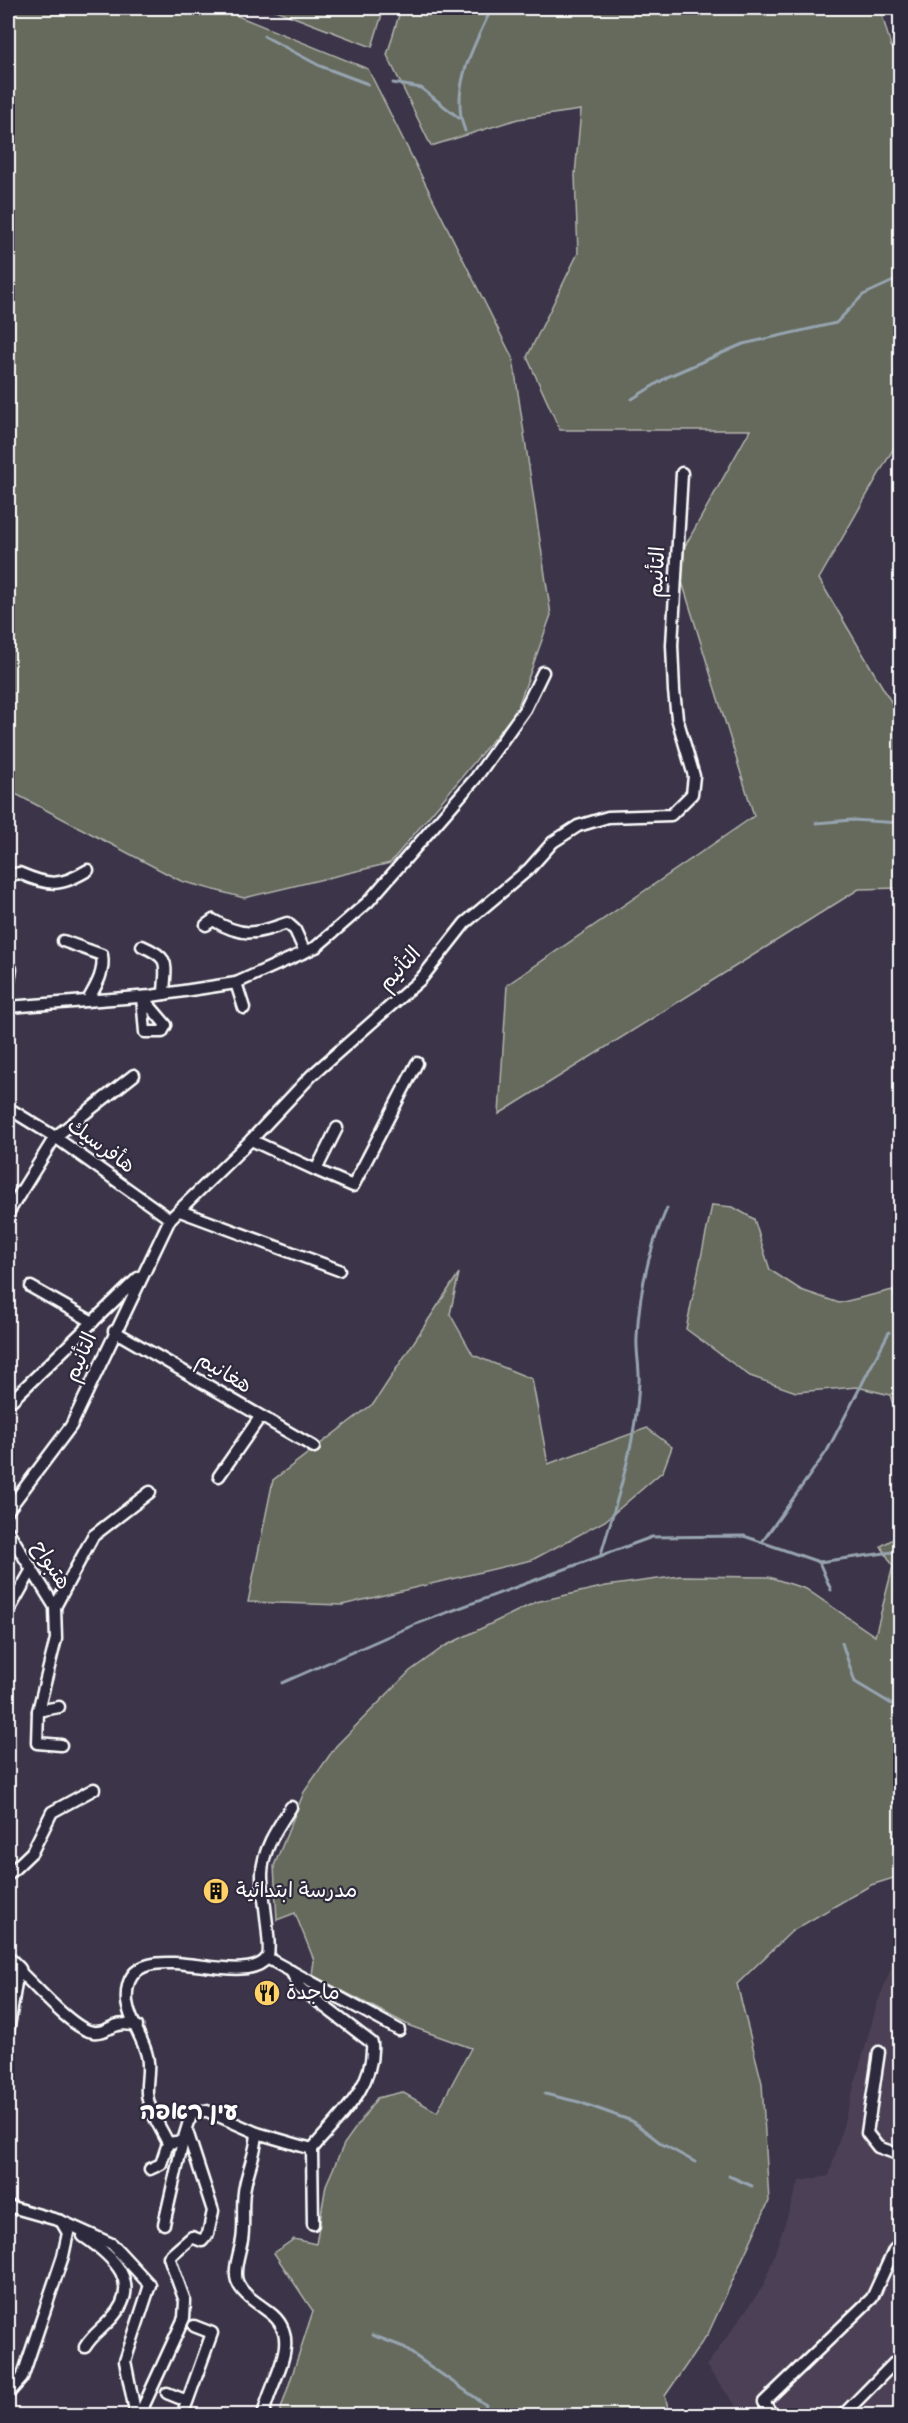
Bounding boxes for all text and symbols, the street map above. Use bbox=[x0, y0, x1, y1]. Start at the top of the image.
street label: التأنيم bbox=[642, 546, 673, 598]
street label: التأنيم bbox=[372, 941, 428, 998]
street label: هأفرسيك bbox=[61, 1112, 141, 1180]
street label: التأنيم bbox=[58, 1328, 105, 1387]
street label: هغانيم bbox=[191, 1346, 257, 1401]
street label: هتبواح bbox=[25, 1535, 77, 1595]
building icon: مدرسة ابتدائية bbox=[201, 1876, 231, 1906]
place label: مدرسة ابتدائية bbox=[236, 1877, 357, 1905]
restaurant icon: ماجدة bbox=[252, 1978, 282, 2008]
place label: ماجدة bbox=[286, 1979, 340, 2007]
district label: עין ראפה bbox=[140, 2097, 238, 2128]

